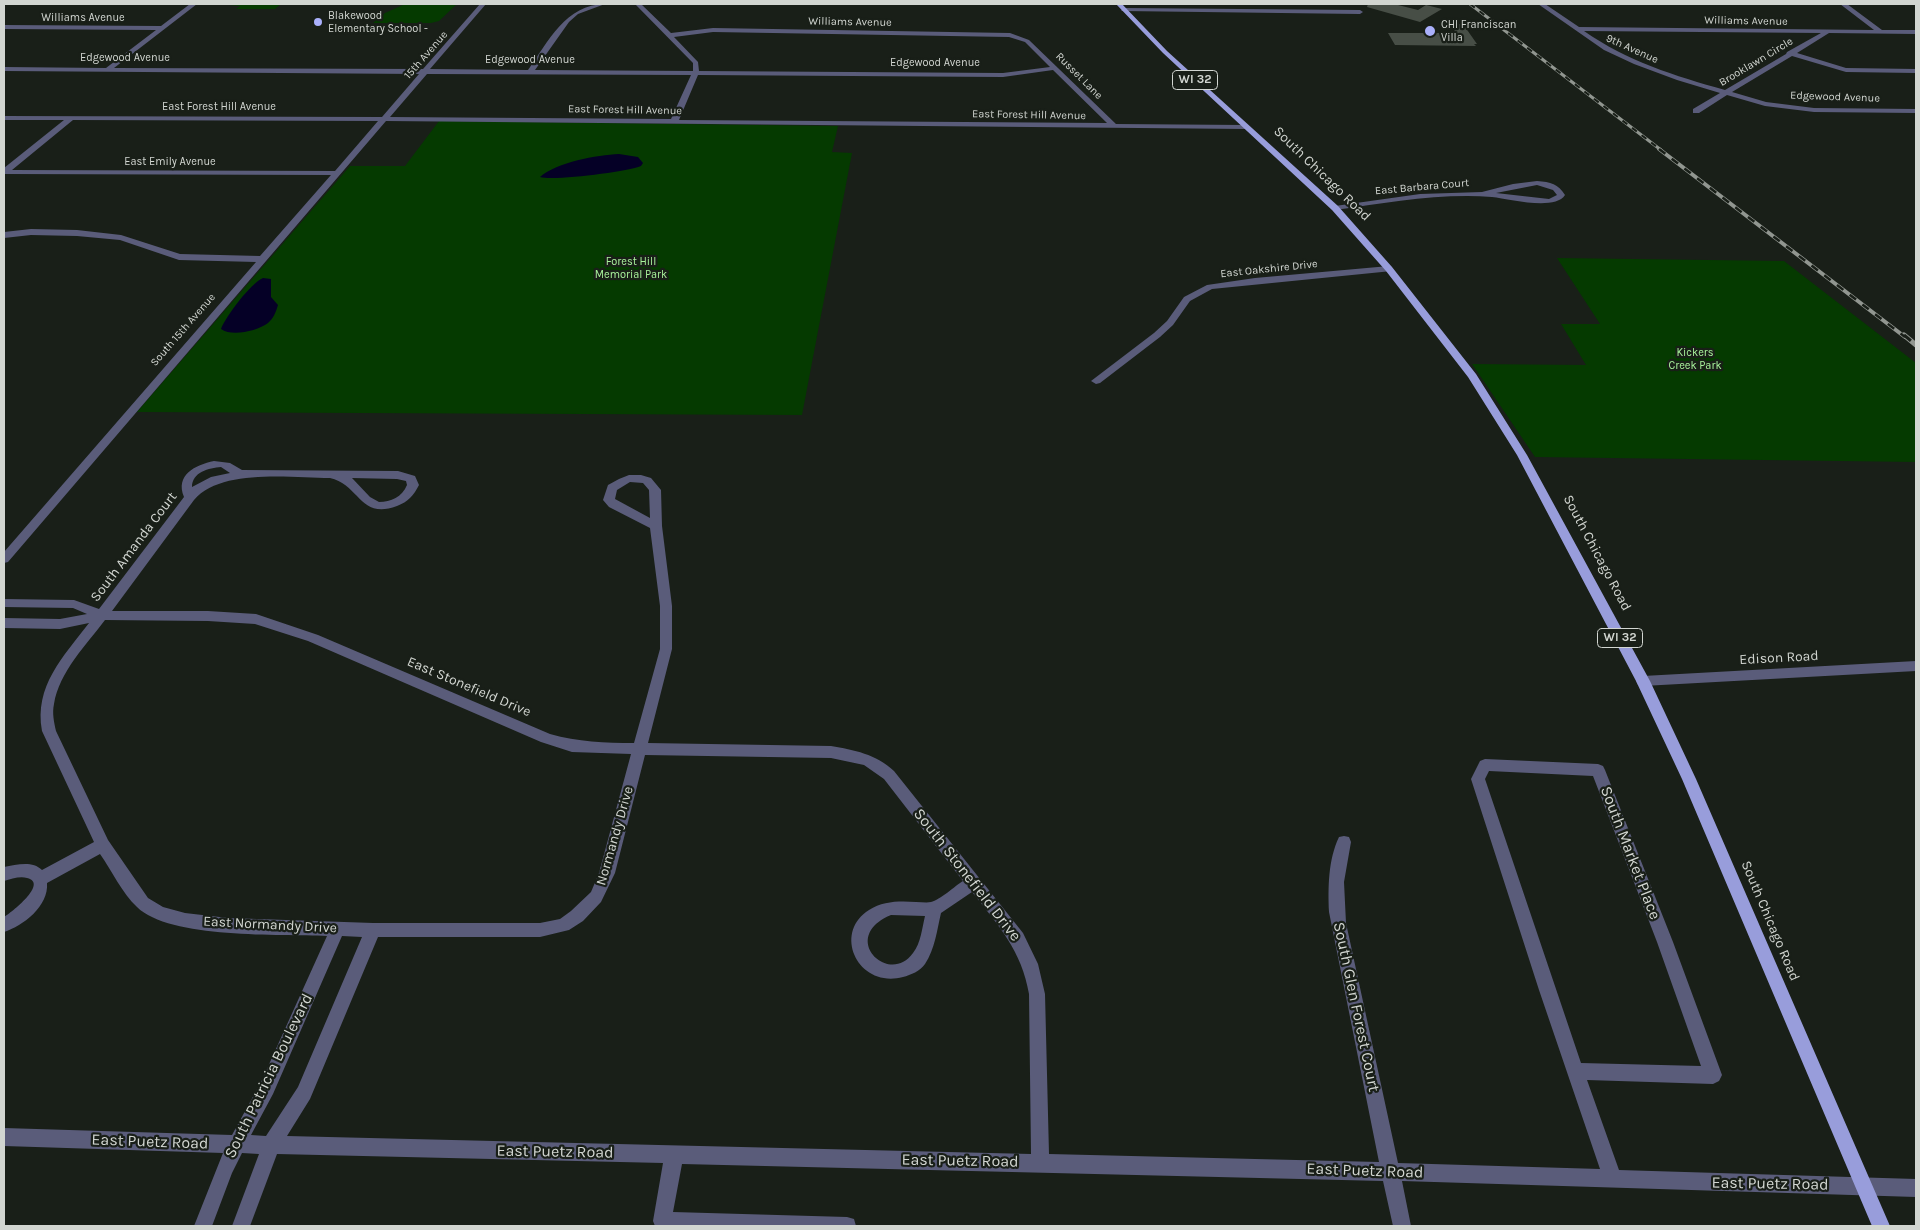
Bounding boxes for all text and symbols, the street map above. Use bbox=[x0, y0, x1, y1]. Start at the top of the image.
place label: Blakewood Elementary School - bbox=[328, 9, 428, 35]
street label: Williams Avenue bbox=[41, 11, 125, 25]
street label: Williams Avenue bbox=[1704, 14, 1788, 28]
street label: Williams Avenue bbox=[808, 15, 892, 29]
marker: Blakewood Elementary School - bbox=[312, 16, 324, 28]
place label: CHI Franciscan Villa bbox=[1441, 18, 1516, 44]
marker: CHI Franciscan Villa bbox=[1423, 24, 1437, 38]
street label: 15th Avenue bbox=[402, 28, 450, 82]
street label: 9th Avenue bbox=[1604, 32, 1660, 66]
street label: Brooklawn Circle bbox=[1717, 35, 1795, 89]
street label: Russet Lane bbox=[1053, 50, 1105, 102]
street label: Edgewood Avenue bbox=[80, 51, 170, 65]
street label: Edgewood Avenue bbox=[485, 53, 575, 67]
street label: Edgewood Avenue bbox=[890, 56, 980, 70]
road number: WI 32 bbox=[1172, 70, 1218, 90]
street label: Edgewood Avenue bbox=[1790, 89, 1880, 105]
street label: East Forest Hill Avenue bbox=[162, 100, 276, 114]
street label: East Forest Hill Avenue bbox=[568, 102, 682, 118]
street label: East Forest Hill Avenue bbox=[972, 107, 1086, 123]
street label: South Chicago Road bbox=[1270, 123, 1374, 225]
street label: East Emily Avenue bbox=[124, 155, 216, 169]
street label: East Barbara Court bbox=[1374, 176, 1470, 198]
park label: Forest Hill Memorial Park bbox=[595, 255, 667, 281]
street label: East Oakshire Drive bbox=[1220, 257, 1318, 281]
street label: South 15th Avenue bbox=[148, 291, 218, 369]
park label: Kickers Creek Park bbox=[1668, 346, 1722, 372]
street label: South Amanda Court bbox=[87, 489, 181, 605]
street label: South Chicago Road bbox=[1559, 492, 1635, 614]
road number: WI 32 bbox=[1598, 628, 1642, 648]
street label: Edison Road bbox=[1739, 648, 1819, 668]
street label: East Stonefield Drive bbox=[405, 653, 533, 721]
street label: Normandy Drive bbox=[593, 784, 637, 888]
street label: South Market Place bbox=[1596, 784, 1664, 922]
street label: South Stonefield Drive bbox=[909, 805, 1025, 945]
street label: South Chicago Road bbox=[1737, 858, 1803, 984]
street label: East Normandy Drive bbox=[203, 913, 337, 937]
street label: South Glen Forest Court bbox=[1329, 920, 1383, 1094]
street label: South Patricia Boulevard bbox=[221, 991, 317, 1161]
street label: East Puetz Road bbox=[91, 1130, 209, 1154]
street label: East Puetz Road bbox=[496, 1141, 614, 1163]
street label: East Puetz Road bbox=[901, 1150, 1019, 1172]
street label: East Puetz Road bbox=[1306, 1159, 1424, 1183]
street label: East Puetz Road bbox=[1711, 1173, 1829, 1195]

